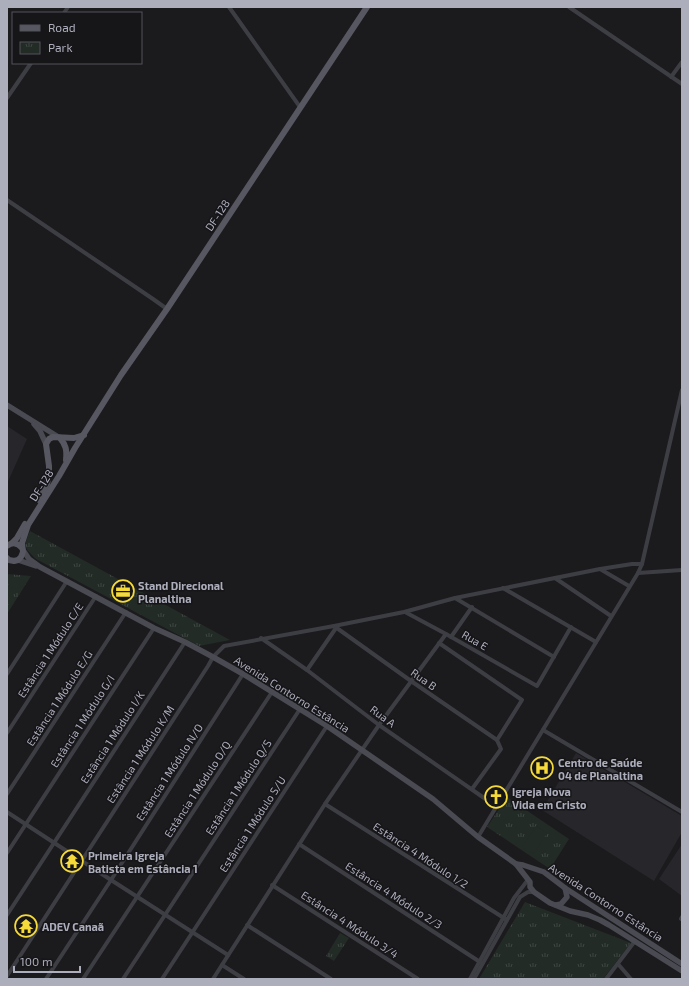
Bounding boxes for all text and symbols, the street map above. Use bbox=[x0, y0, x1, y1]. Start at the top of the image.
legend bbox=[12, 12, 142, 64]
text: Road bbox=[48, 20, 76, 34]
text: Park bbox=[48, 40, 73, 54]
street label: DF-128 bbox=[202, 197, 232, 233]
street label: DF-128 bbox=[26, 467, 56, 503]
office icon: Stand Direcional Planaltina bbox=[110, 578, 136, 604]
place label: Stand Direcional Planaltina bbox=[138, 579, 224, 605]
street label: Estância 1 Módulo C/E bbox=[14, 600, 86, 700]
street label: Rua E bbox=[460, 627, 490, 653]
street label: Estância 1 Módulo E/G bbox=[23, 648, 95, 748]
street label: Avenida Contorno Estância bbox=[232, 653, 352, 735]
street label: Rua B bbox=[409, 666, 439, 693]
street label: Estância 1 Módulo G/I bbox=[47, 672, 117, 770]
street label: Estância 1 Módulo I/K bbox=[77, 688, 147, 786]
street label: Rua A bbox=[368, 702, 398, 730]
street label: Estância 1 Módulo K/M bbox=[103, 703, 177, 805]
street label: Estância 1 Módulo N/O bbox=[133, 721, 205, 823]
street label: Estância 1 Módulo Q/S bbox=[202, 737, 275, 838]
street label: Estância 1 Módulo O/Q bbox=[161, 738, 234, 840]
hospital icon: Centro de Saúde 04 de Planaltina bbox=[529, 755, 555, 781]
place label: Centro de Saúde 04 de Planaltina bbox=[558, 756, 643, 782]
street label: Estância 1 Módulo S/U bbox=[216, 774, 288, 874]
church icon: Igreja Nova Vida em Cristo bbox=[483, 784, 509, 810]
place label: Igreja Nova Vida em Cristo bbox=[512, 785, 587, 811]
street label: Estância 4 Módulo 1/2 bbox=[371, 819, 471, 891]
temple icon: Primeira Igreja Batista em Estância 1 bbox=[59, 848, 85, 874]
place label: Primeira Igreja Batista em Estância 1 bbox=[88, 849, 198, 875]
street label: Estância 4 Módulo 2/3 bbox=[343, 859, 445, 931]
street label: Avenida Contorno Estância bbox=[546, 860, 666, 944]
street label: Estância 4 Módulo 3/4 bbox=[299, 888, 401, 960]
temple icon: ADEV Canaã bbox=[13, 913, 39, 939]
place label: ADEV Canaã bbox=[42, 920, 104, 933]
scale bar bbox=[14, 948, 80, 974]
text: 100 m bbox=[20, 954, 52, 968]

